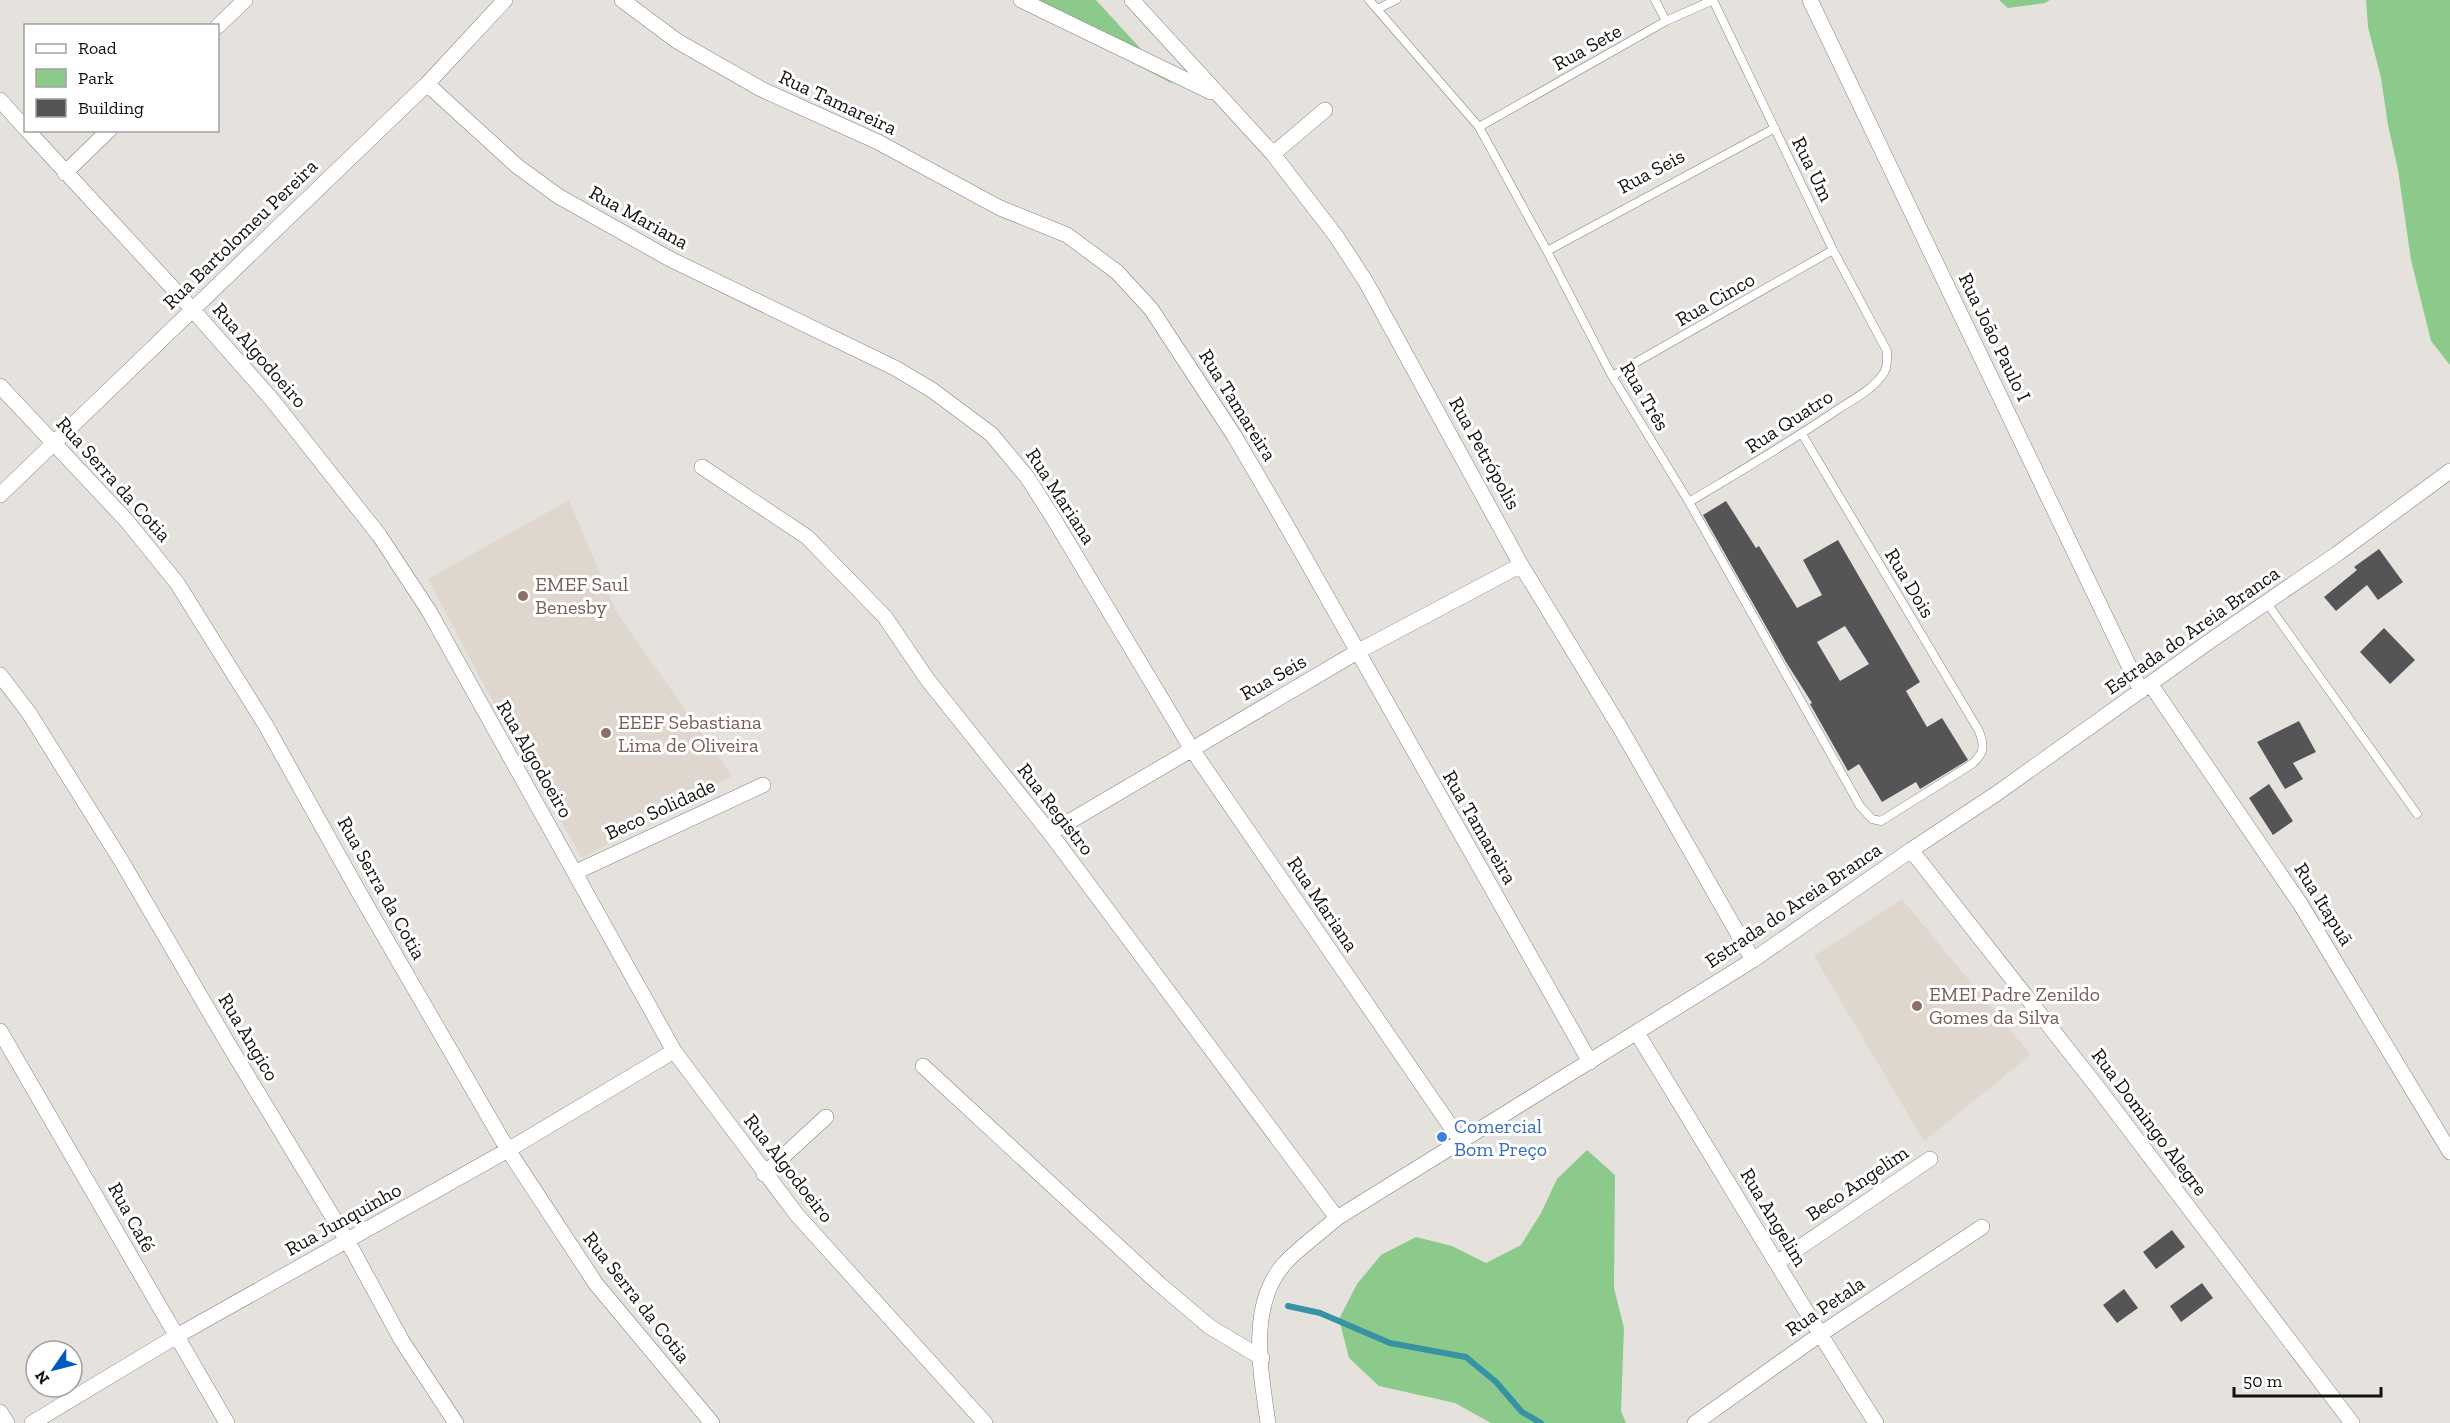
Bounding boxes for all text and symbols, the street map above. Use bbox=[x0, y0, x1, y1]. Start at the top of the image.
street label: Rua Sete bbox=[1549, 18, 1625, 76]
legend bbox=[24, 24, 219, 132]
text: Road bbox=[78, 37, 117, 59]
street label: Rua Tamareira bbox=[775, 64, 901, 140]
text: Park bbox=[78, 67, 114, 89]
text: Building bbox=[78, 97, 144, 119]
street label: Rua Um bbox=[1787, 133, 1839, 206]
street label: Rua Seis bbox=[1613, 143, 1689, 199]
street label: Rua Bartolomeu Pereira bbox=[158, 154, 322, 314]
street label: Rua Mariana bbox=[585, 180, 693, 254]
street label: Rua Cinco bbox=[1671, 267, 1759, 331]
street label: Rua João Paulo I bbox=[1954, 269, 2036, 405]
street label: Rua Algodoeiro bbox=[208, 297, 312, 413]
street label: Rua Tamareira bbox=[1194, 345, 1282, 466]
street label: Rua Três bbox=[1615, 357, 1675, 435]
street label: Rua Quatro bbox=[1741, 384, 1837, 458]
street label: Rua Petrópolis bbox=[1444, 392, 1526, 514]
street label: Rua Serra da Cotia bbox=[52, 412, 177, 547]
street label: Rua Mariana bbox=[1021, 443, 1101, 549]
street label: Rua Dois bbox=[1880, 544, 1940, 622]
street label: Estrada do Areia Branca bbox=[2100, 560, 2284, 699]
place label: EMEF Saul Benesby bbox=[535, 572, 628, 619]
marker: EMEF Saul Benesby bbox=[516, 589, 530, 603]
street label: Rua Seis bbox=[1236, 649, 1310, 705]
street label: Rua Algodoeiro bbox=[492, 696, 578, 822]
place label: EEEF Sebastiana Lima de Oliveira bbox=[618, 710, 762, 757]
marker: EEEF Sebastiana Lima de Oliveira bbox=[599, 726, 613, 740]
street label: Rua Registro bbox=[1012, 758, 1100, 860]
street label: Rua Tamareira bbox=[1438, 766, 1522, 888]
street label: Beco Solidade bbox=[601, 773, 719, 845]
street label: Rua Serra da Cotia bbox=[333, 812, 431, 964]
street label: Estrada do Areia Branca bbox=[1700, 837, 1886, 973]
street label: Rua Mariana bbox=[1282, 852, 1364, 956]
street label: Rua Itapuã bbox=[2289, 858, 2359, 950]
place label: EMEI Padre Zenildo Gomes da Silva bbox=[1929, 982, 2100, 1029]
street label: Rua Angico bbox=[214, 989, 284, 1085]
marker: EMEI Padre Zenildo Gomes da Silva bbox=[1910, 999, 1924, 1013]
street label: Rua Domingo Alegre bbox=[2087, 1044, 2213, 1200]
street label: Rua Algodoeiro bbox=[739, 1109, 839, 1227]
place label: Comercial Bom Preço bbox=[1454, 1114, 1547, 1161]
marker: Comercial Bom Preço bbox=[1435, 1130, 1449, 1144]
street label: Beco Angelim bbox=[1801, 1140, 1913, 1226]
street label: Rua Angelim bbox=[1735, 1164, 1813, 1271]
street label: Rua Junquinho bbox=[281, 1177, 405, 1261]
street label: Rua Café bbox=[103, 1178, 161, 1256]
street label: Rua Serra da Cotia bbox=[578, 1227, 696, 1368]
street label: Rua Petala bbox=[1781, 1271, 1869, 1341]
north arrow bbox=[24, 1339, 84, 1399]
scale bar bbox=[2234, 1360, 2381, 1398]
text: N bbox=[31, 1367, 53, 1388]
text: 50 m bbox=[2243, 1370, 2283, 1392]

